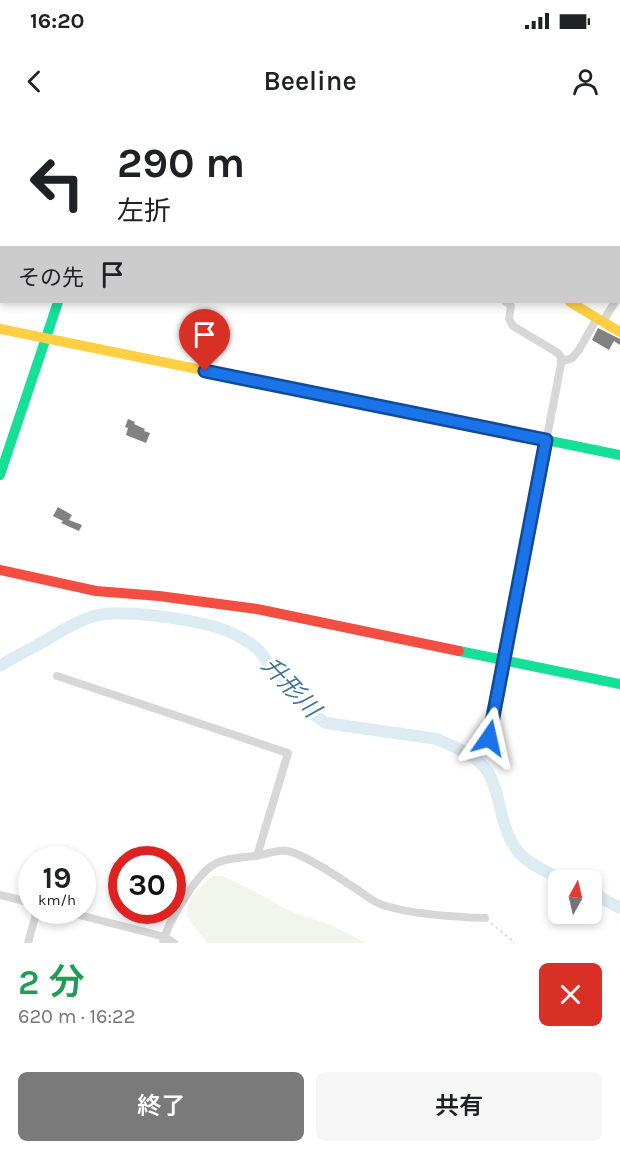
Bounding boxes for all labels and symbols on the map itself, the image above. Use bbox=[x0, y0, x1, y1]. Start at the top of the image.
pin bbox=[179, 309, 230, 371]
water label: 升形川 bbox=[256, 651, 328, 725]
position arrow bbox=[457, 706, 521, 770]
speed limit sign: 30 bbox=[108, 846, 186, 924]
north arrow bbox=[548, 870, 602, 924]

